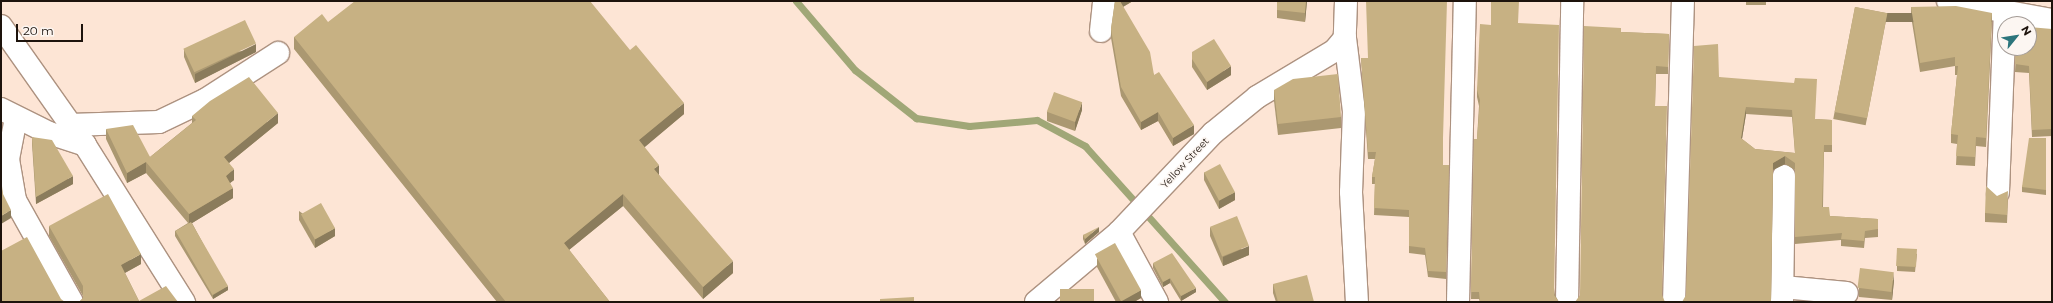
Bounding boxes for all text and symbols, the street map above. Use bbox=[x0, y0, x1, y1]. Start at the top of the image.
scale bar bbox=[18, 16, 85, 42]
north arrow bbox=[1997, 16, 2037, 56]
text: 20 m bbox=[23, 23, 54, 38]
text: N bbox=[2018, 23, 2035, 38]
street label: Yellow Street bbox=[1158, 135, 1212, 191]

